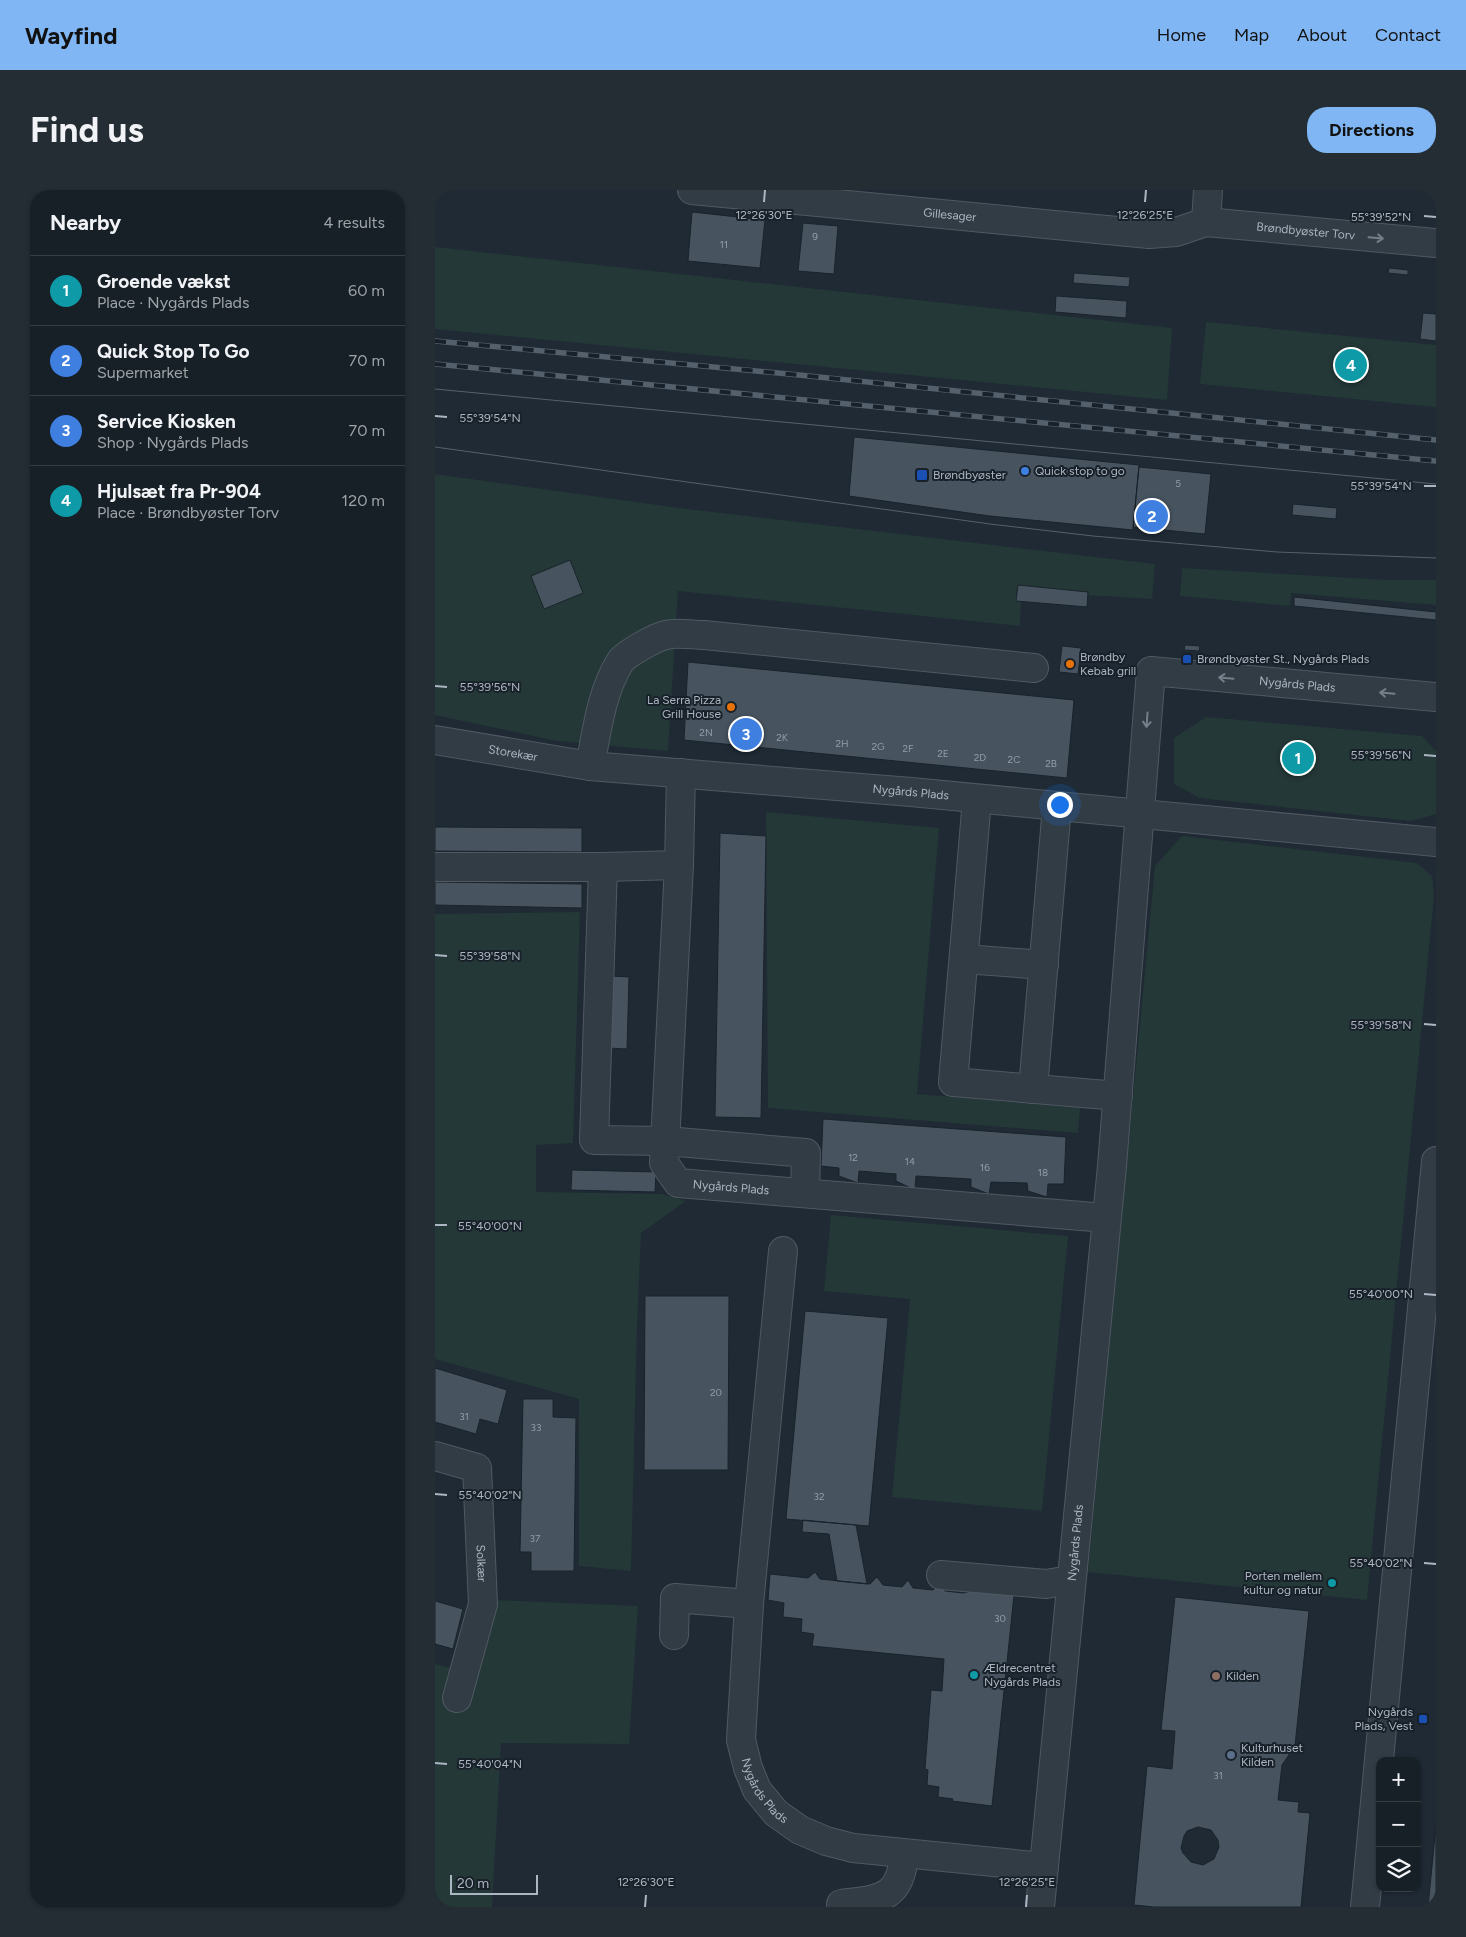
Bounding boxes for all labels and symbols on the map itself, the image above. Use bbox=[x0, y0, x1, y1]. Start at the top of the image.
street label: Gillesager bbox=[923, 205, 977, 224]
text: 12°26'30"E bbox=[735, 208, 793, 222]
text: 12°26'25"E bbox=[1117, 208, 1173, 222]
text: 55°39'52"N bbox=[1351, 210, 1411, 224]
street label: Brøndbyøster Torv bbox=[1256, 220, 1356, 243]
house number: 9 bbox=[812, 230, 818, 243]
one-way arrow bbox=[1368, 233, 1384, 243]
house number: 11 bbox=[720, 238, 728, 251]
pin: 4 bbox=[1335, 346, 1367, 384]
text: 55°39'54"N bbox=[459, 411, 521, 425]
place label: Quick stop to go bbox=[1035, 464, 1125, 478]
marker: Quick stop to go bbox=[1019, 465, 1031, 477]
marker: Brøndbyøster bbox=[915, 468, 929, 482]
place label: Brøndbyøster bbox=[933, 468, 1006, 482]
house number: 5 bbox=[1175, 477, 1181, 490]
text: 55°39'54"N bbox=[1350, 479, 1412, 493]
pin: 2 bbox=[1136, 497, 1168, 535]
place label: Brøndby Kebab grill bbox=[1080, 650, 1136, 678]
place label: Brøndbyøster St., Nygårds Plads bbox=[1197, 652, 1370, 666]
marker: Brøndbyøster St., Nygårds Plads bbox=[1181, 653, 1193, 665]
marker: Brøndby Kebab grill bbox=[1064, 658, 1076, 670]
one-way arrow bbox=[1218, 673, 1234, 683]
street label: Nygårds Plads bbox=[1259, 674, 1337, 695]
text: 55°39'56"N bbox=[460, 680, 520, 694]
one-way arrow bbox=[1380, 688, 1396, 697]
place label: La Serra Pizza Grill House bbox=[647, 693, 721, 721]
marker: La Serra Pizza Grill House bbox=[725, 701, 737, 713]
one-way arrow bbox=[1143, 711, 1152, 727]
pin: 3 bbox=[730, 715, 762, 753]
house number: 2N bbox=[699, 726, 713, 739]
house number: 2K bbox=[776, 731, 789, 744]
house number: 2H bbox=[835, 737, 849, 750]
pin: 1 bbox=[1282, 739, 1314, 777]
house number: 2G bbox=[871, 740, 885, 753]
street label: Storekær bbox=[487, 742, 539, 764]
house number: 2F bbox=[902, 742, 914, 755]
house number: 2E bbox=[937, 747, 949, 760]
text: 55°39'56"N bbox=[1351, 748, 1411, 762]
house number: 2D bbox=[974, 751, 986, 764]
house number: 2C bbox=[1008, 753, 1020, 766]
house number: 2B bbox=[1045, 757, 1057, 770]
street label: Nygårds Plads bbox=[872, 782, 950, 803]
your location bbox=[1047, 792, 1073, 818]
text: 55°39'58"N bbox=[459, 949, 521, 963]
text: 55°39'58"N bbox=[1350, 1018, 1412, 1032]
house number: 12 bbox=[848, 1151, 858, 1164]
house number: 14 bbox=[905, 1155, 915, 1168]
house number: 16 bbox=[980, 1161, 990, 1174]
house number: 18 bbox=[1038, 1166, 1048, 1179]
street label: Nygårds Plads bbox=[692, 1177, 770, 1197]
text: 55°40'00"N bbox=[458, 1219, 522, 1233]
text: 55°40'00"N bbox=[1349, 1287, 1413, 1301]
house number: 20 bbox=[710, 1386, 722, 1399]
house number: 31 bbox=[459, 1410, 469, 1423]
house number: 33 bbox=[531, 1421, 541, 1434]
text: 55°40'02"N bbox=[458, 1488, 522, 1502]
house number: 32 bbox=[813, 1490, 825, 1503]
street label: Nygårds Plads bbox=[1065, 1503, 1086, 1582]
house number: 37 bbox=[530, 1532, 541, 1545]
street label: Solkær bbox=[473, 1544, 489, 1582]
text: 55°40'02"N bbox=[1349, 1556, 1413, 1570]
place label: Porten mellem kultur og natur bbox=[1244, 1569, 1322, 1597]
marker: Porten mellem kultur og natur bbox=[1326, 1577, 1338, 1589]
house number: 30 bbox=[994, 1612, 1006, 1625]
place label: Ældrecentret Nygårds Plads bbox=[984, 1661, 1061, 1689]
marker: Ældrecentret Nygårds Plads bbox=[968, 1669, 980, 1681]
place label: Kilden bbox=[1226, 1669, 1259, 1683]
marker: Kilden bbox=[1210, 1670, 1222, 1682]
place label: Nygårds Plads, Vest bbox=[1354, 1705, 1413, 1733]
marker: Nygårds Plads, Vest bbox=[1417, 1713, 1429, 1725]
place label: Kulturhuset Kilden bbox=[1241, 1741, 1303, 1769]
marker: Kulturhuset Kilden bbox=[1225, 1749, 1237, 1761]
text: 55°40'04"N bbox=[458, 1757, 522, 1771]
street label: Nygårds Plads bbox=[739, 1757, 791, 1826]
house number: 31 bbox=[1213, 1769, 1223, 1782]
scale bar bbox=[450, 1872, 537, 1895]
text: 12°26'30"E bbox=[617, 1875, 675, 1889]
text: 12°26'25"E bbox=[999, 1875, 1055, 1889]

